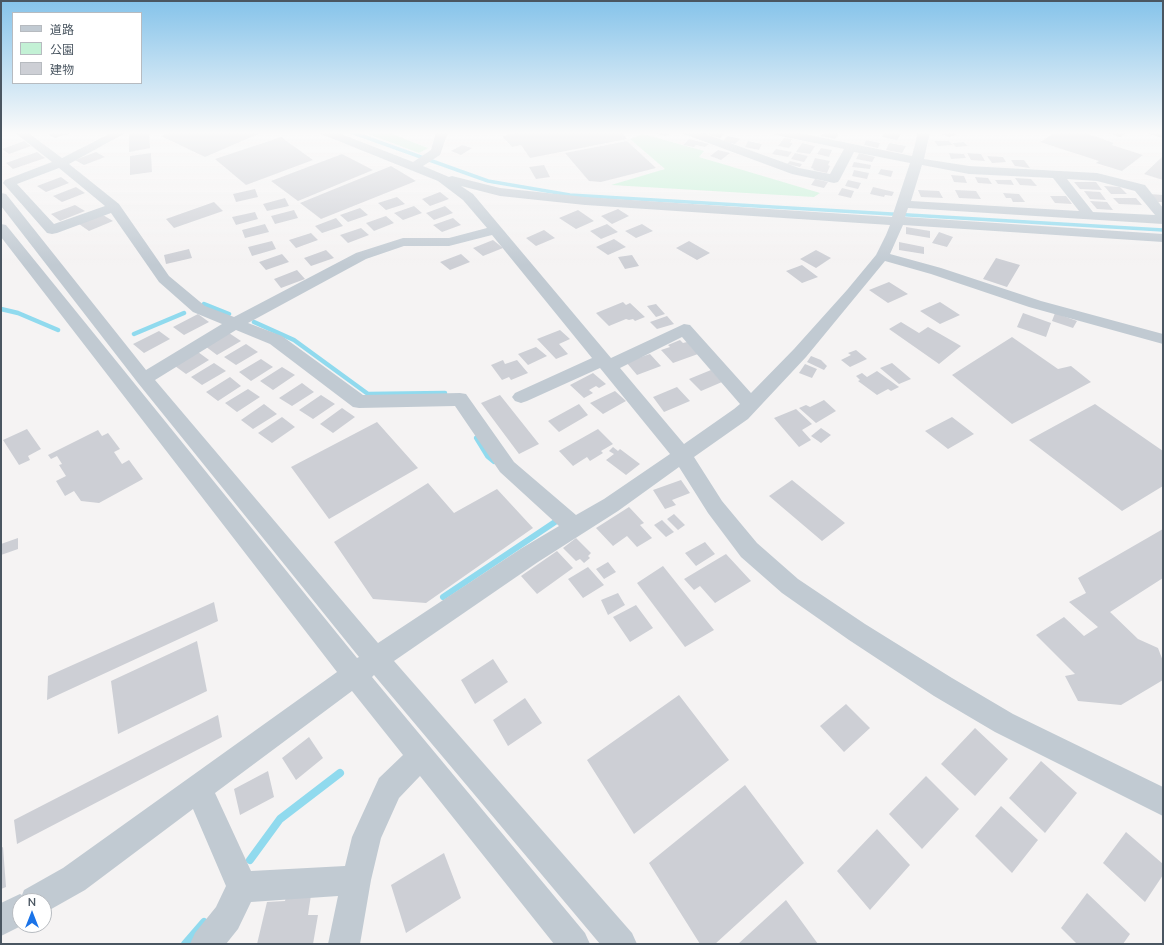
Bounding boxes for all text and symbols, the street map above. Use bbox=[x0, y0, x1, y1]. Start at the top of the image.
legend bbox=[12, 12, 142, 84]
text: 道路 bbox=[50, 22, 74, 37]
text: 公園 bbox=[50, 42, 74, 57]
text: 建物 bbox=[50, 62, 74, 77]
north arrow bbox=[12, 893, 52, 933]
text: N bbox=[28, 895, 36, 909]

